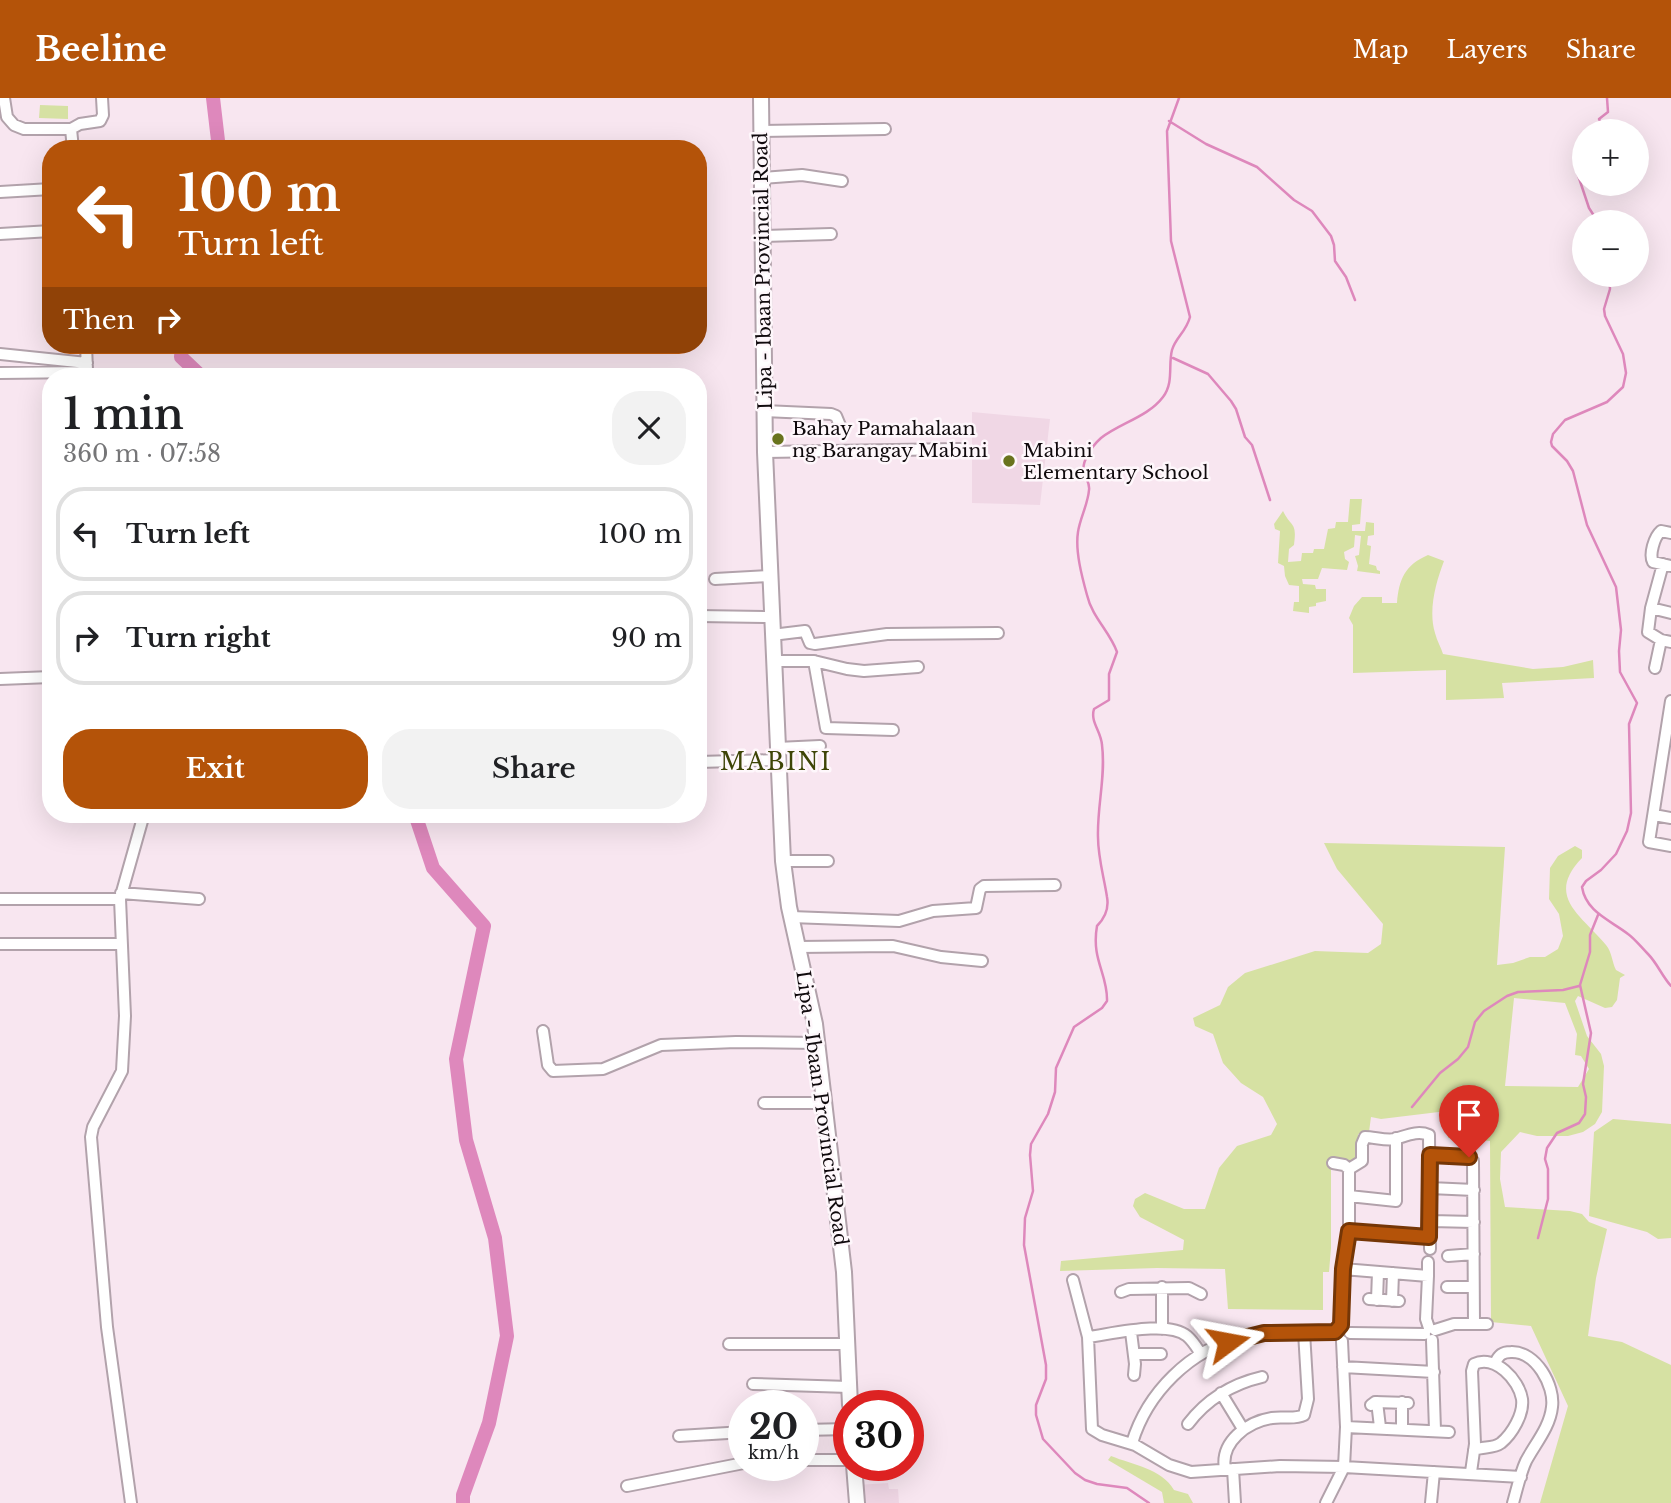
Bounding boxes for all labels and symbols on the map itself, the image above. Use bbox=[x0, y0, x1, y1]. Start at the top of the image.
street label: Lipa - Ibaan Provincial Road bbox=[749, 132, 777, 410]
place label: Bahay Pamahalaan ng Barangay Mabini bbox=[792, 417, 988, 462]
marker: Bahay Pamahalaan ng Barangay Mabini bbox=[770, 431, 786, 447]
place label: Mabini Elementary School bbox=[1023, 439, 1209, 484]
marker: Mabini Elementary School bbox=[1001, 453, 1017, 469]
district label: MABINI bbox=[720, 748, 832, 776]
street label: Lipa - Ibaan Provincial Road bbox=[791, 969, 853, 1247]
pin bbox=[1439, 1085, 1499, 1157]
position arrow bbox=[1191, 1305, 1265, 1379]
speed limit sign: 30 bbox=[833, 1390, 924, 1481]

